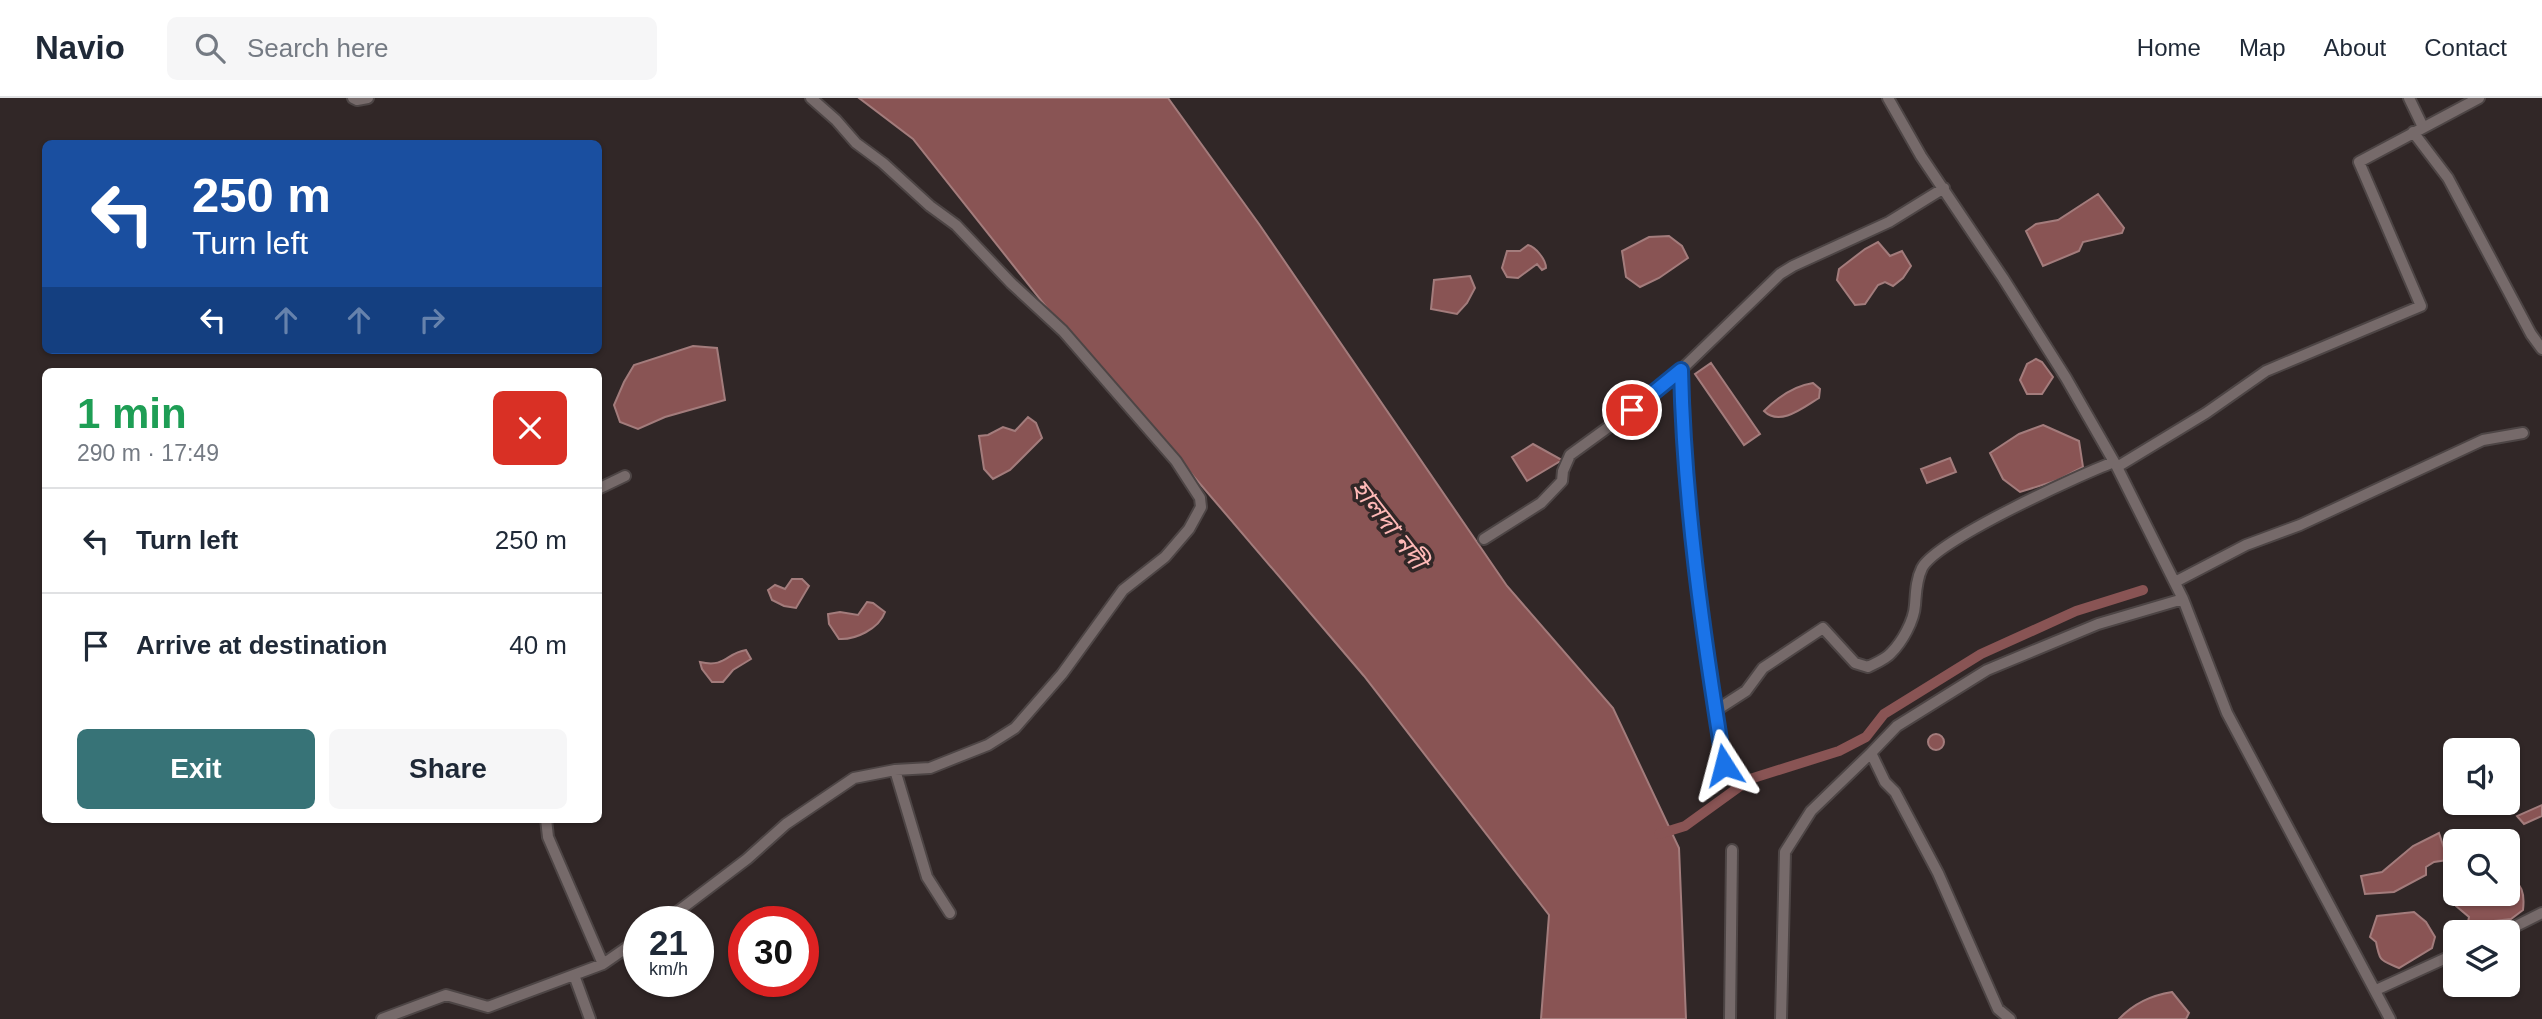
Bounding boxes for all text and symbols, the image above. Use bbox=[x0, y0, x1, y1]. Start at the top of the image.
search box bbox=[167, 17, 657, 80]
text: Navio bbox=[35, 29, 125, 66]
icon: search bbox=[191, 29, 229, 67]
text: Search here bbox=[247, 33, 389, 63]
text: Home bbox=[2137, 34, 2201, 61]
text: Map bbox=[2239, 34, 2286, 61]
text: About bbox=[2324, 34, 2386, 61]
text: Contact bbox=[2424, 34, 2507, 61]
icon: left bbox=[77, 168, 168, 259]
text: 250 m bbox=[192, 168, 331, 222]
text: Turn left bbox=[192, 225, 308, 261]
icon: left bbox=[194, 301, 232, 339]
icon: ahead bbox=[267, 301, 305, 339]
icon: ahead bbox=[340, 301, 378, 339]
icon: right bbox=[413, 301, 451, 339]
pin bbox=[1602, 380, 1662, 440]
text: 1 min bbox=[77, 390, 187, 437]
button: close bbox=[493, 391, 567, 465]
icon: arrive bbox=[1613, 391, 1651, 429]
text: 290 m · 17:49 bbox=[77, 440, 219, 466]
water label: হালদা নদী bbox=[1345, 473, 1436, 579]
icon: left bbox=[77, 522, 115, 560]
text: Turn left bbox=[136, 525, 238, 555]
text: 250 m bbox=[495, 525, 567, 555]
icon: arrive bbox=[77, 627, 115, 665]
text: Arrive at destination bbox=[136, 630, 387, 660]
text: 40 m bbox=[509, 630, 567, 660]
position arrow bbox=[1687, 728, 1761, 802]
button: Exit bbox=[77, 729, 315, 809]
button: Share bbox=[329, 729, 567, 809]
map controls bbox=[2443, 738, 2520, 997]
button: sound bbox=[2443, 738, 2520, 815]
button: search bbox=[2443, 829, 2520, 906]
speed limit sign: 30 bbox=[728, 906, 819, 997]
button: layers bbox=[2443, 920, 2520, 997]
text: 21 bbox=[649, 923, 688, 962]
text: km/h bbox=[649, 959, 688, 979]

